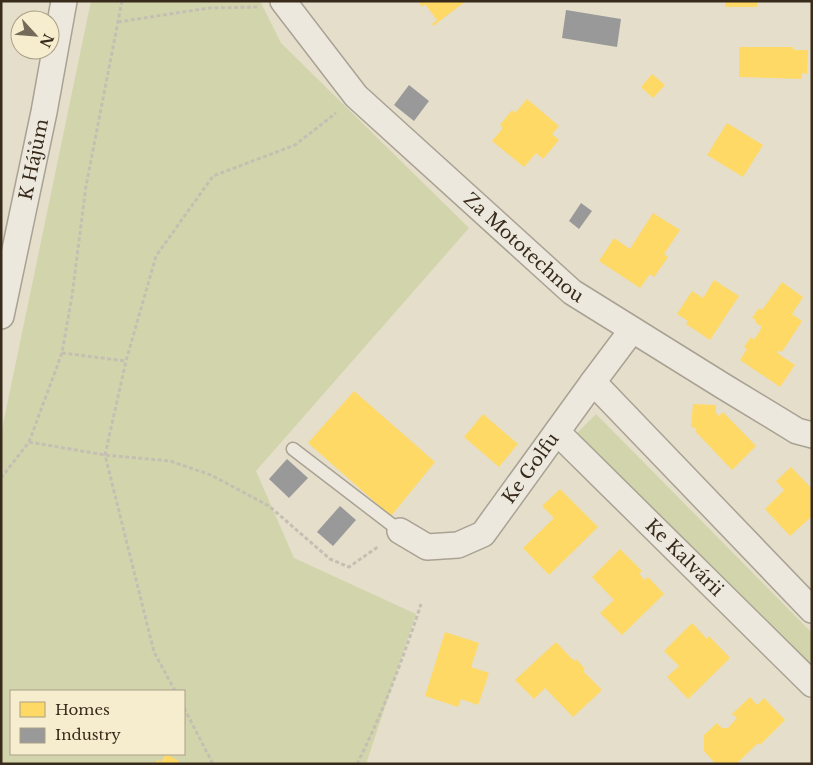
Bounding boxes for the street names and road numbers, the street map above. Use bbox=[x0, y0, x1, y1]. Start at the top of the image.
street label: K Hájům bbox=[15, 117, 53, 202]
street label: Za Mototechnou bbox=[459, 188, 588, 307]
street label: Ke Golfu bbox=[498, 429, 564, 508]
street label: Ke Kalvárii bbox=[641, 515, 728, 601]

